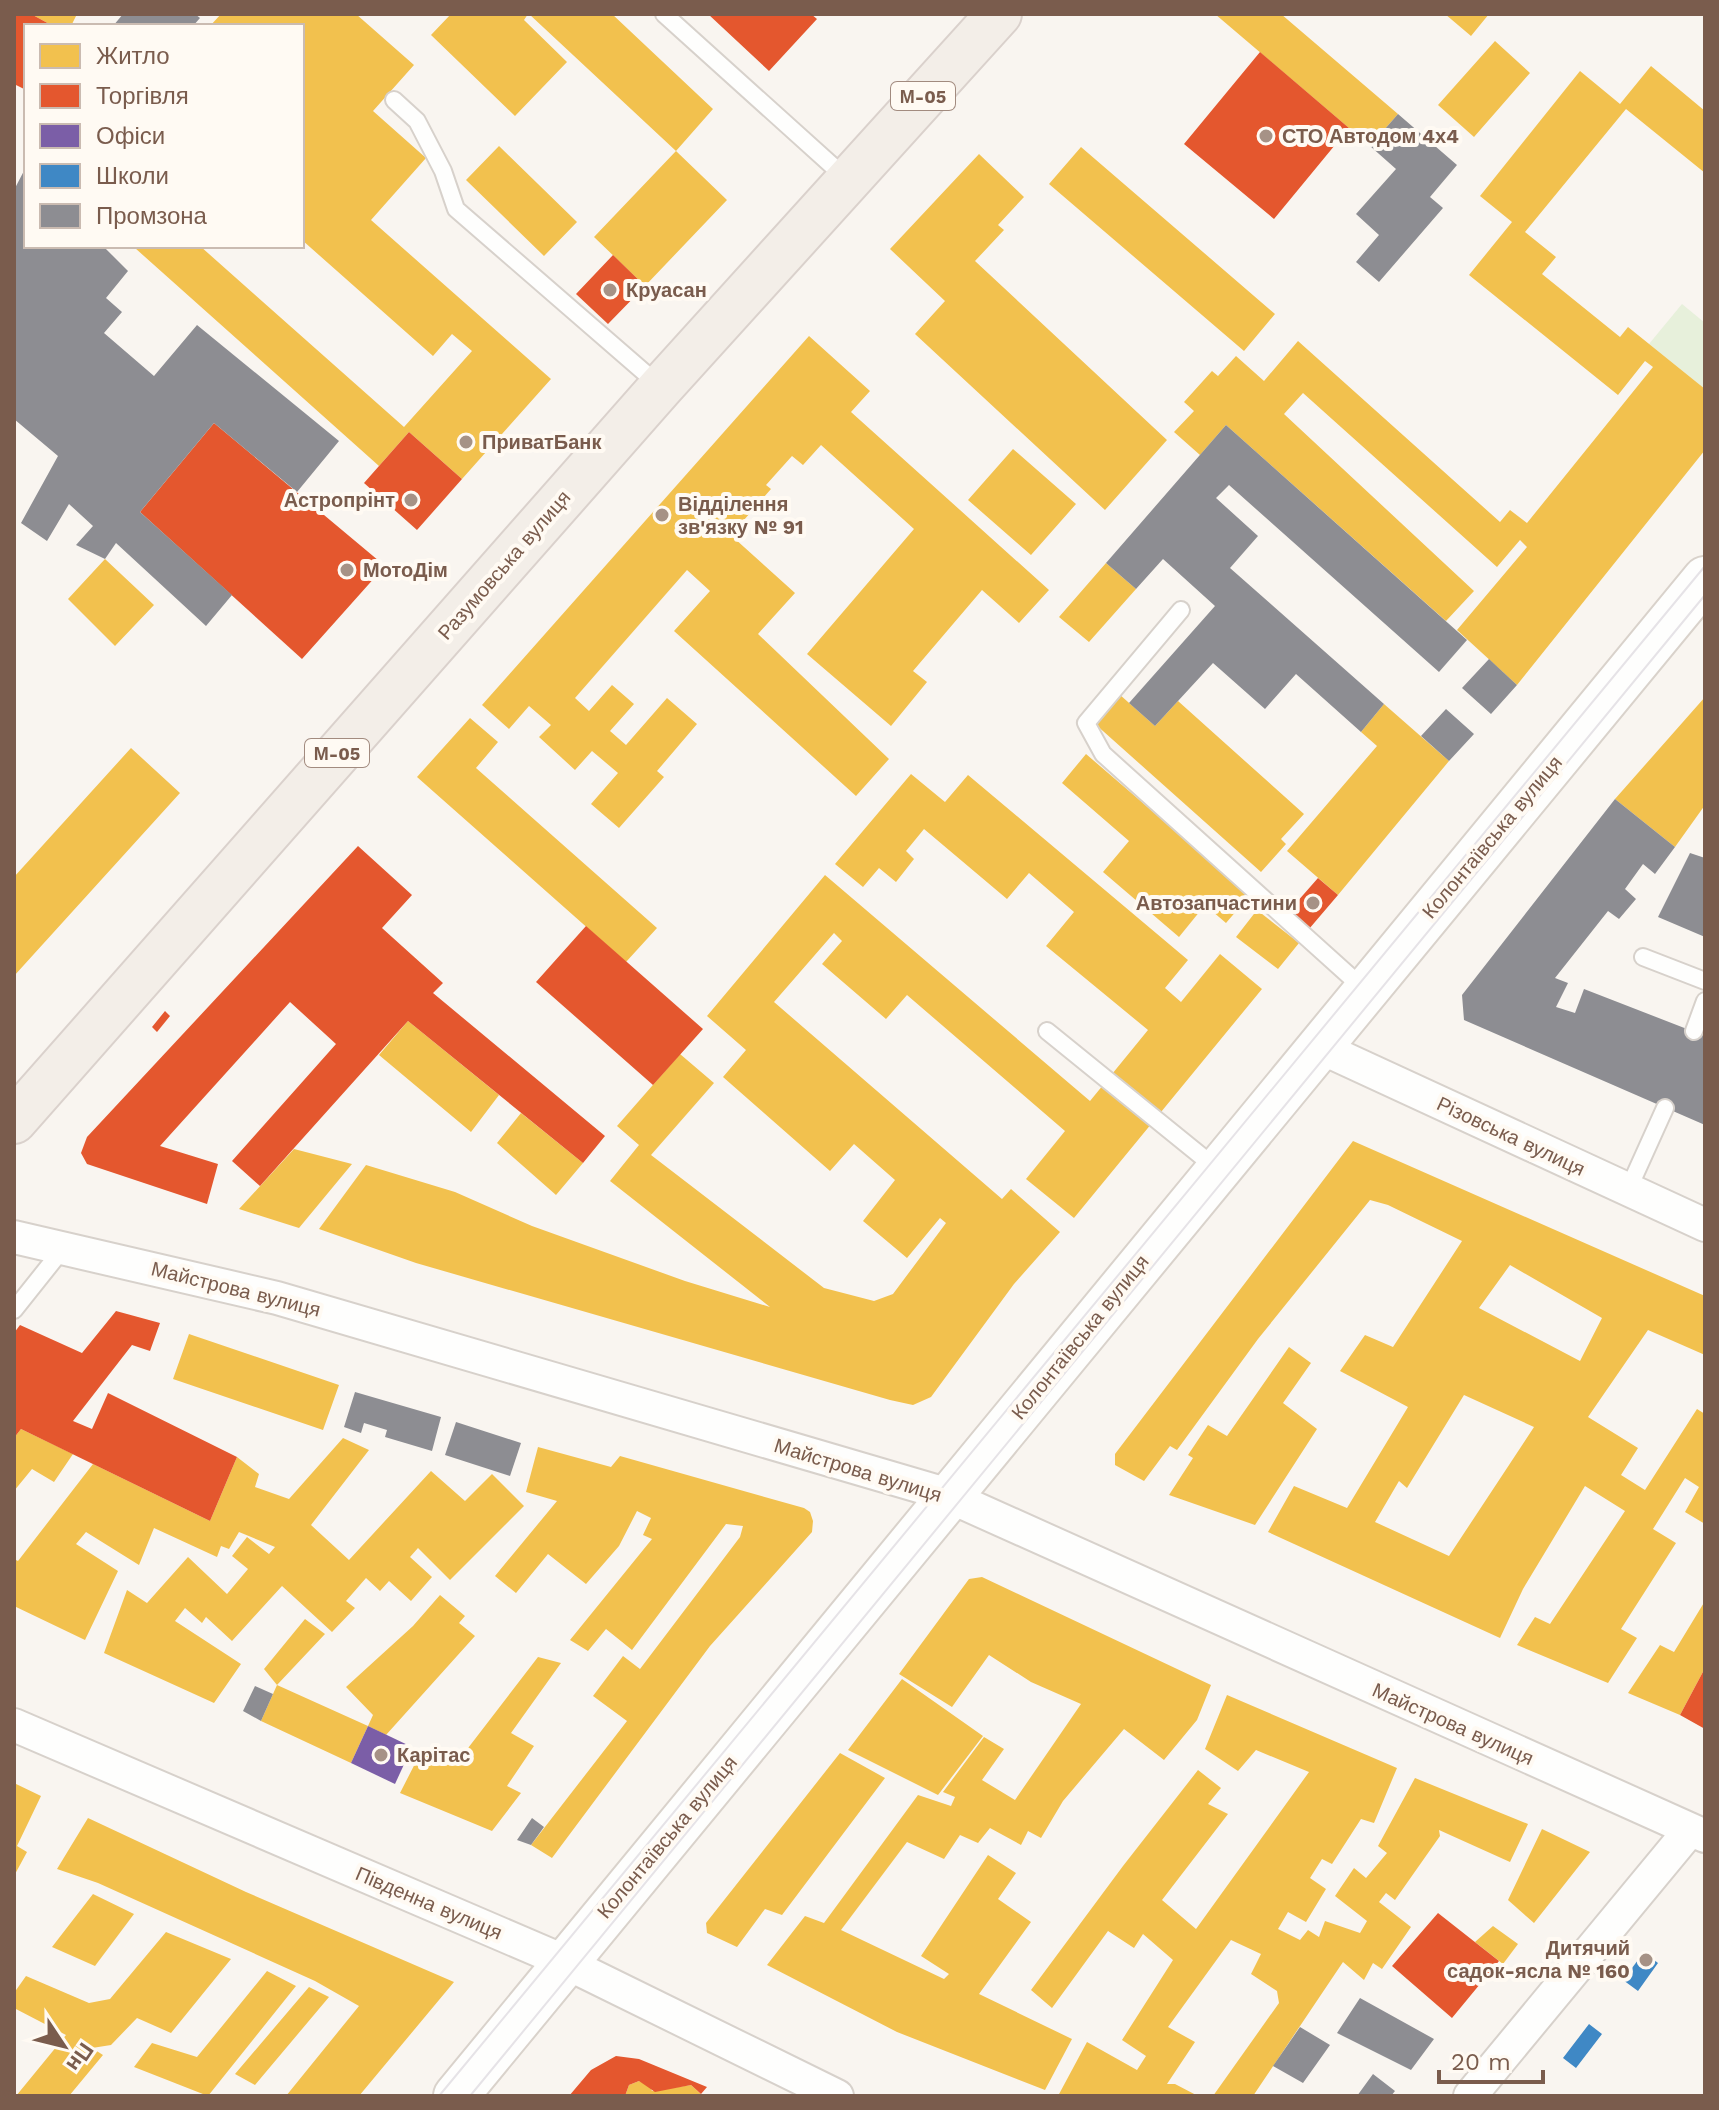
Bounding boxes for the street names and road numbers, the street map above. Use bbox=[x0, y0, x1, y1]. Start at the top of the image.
road number: М-05 bbox=[891, 82, 955, 110]
street label: Разумовська вулиця bbox=[433, 485, 575, 645]
road number: М-05 bbox=[305, 739, 369, 767]
street label: Колонтаївська вулиця bbox=[1417, 751, 1567, 923]
street label: Різовська вулиця bbox=[1433, 1091, 1589, 1181]
street label: Колонтаївська вулиця bbox=[1006, 1250, 1154, 1424]
street label: Майстрова вулиця bbox=[149, 1256, 323, 1322]
street label: Майстрова вулиця bbox=[771, 1433, 945, 1507]
street label: Майстрова вулиця bbox=[1369, 1678, 1537, 1770]
street label: Колонтаївська вулиця bbox=[592, 1751, 742, 1923]
street label: Південна вулиця bbox=[352, 1861, 506, 1945]

